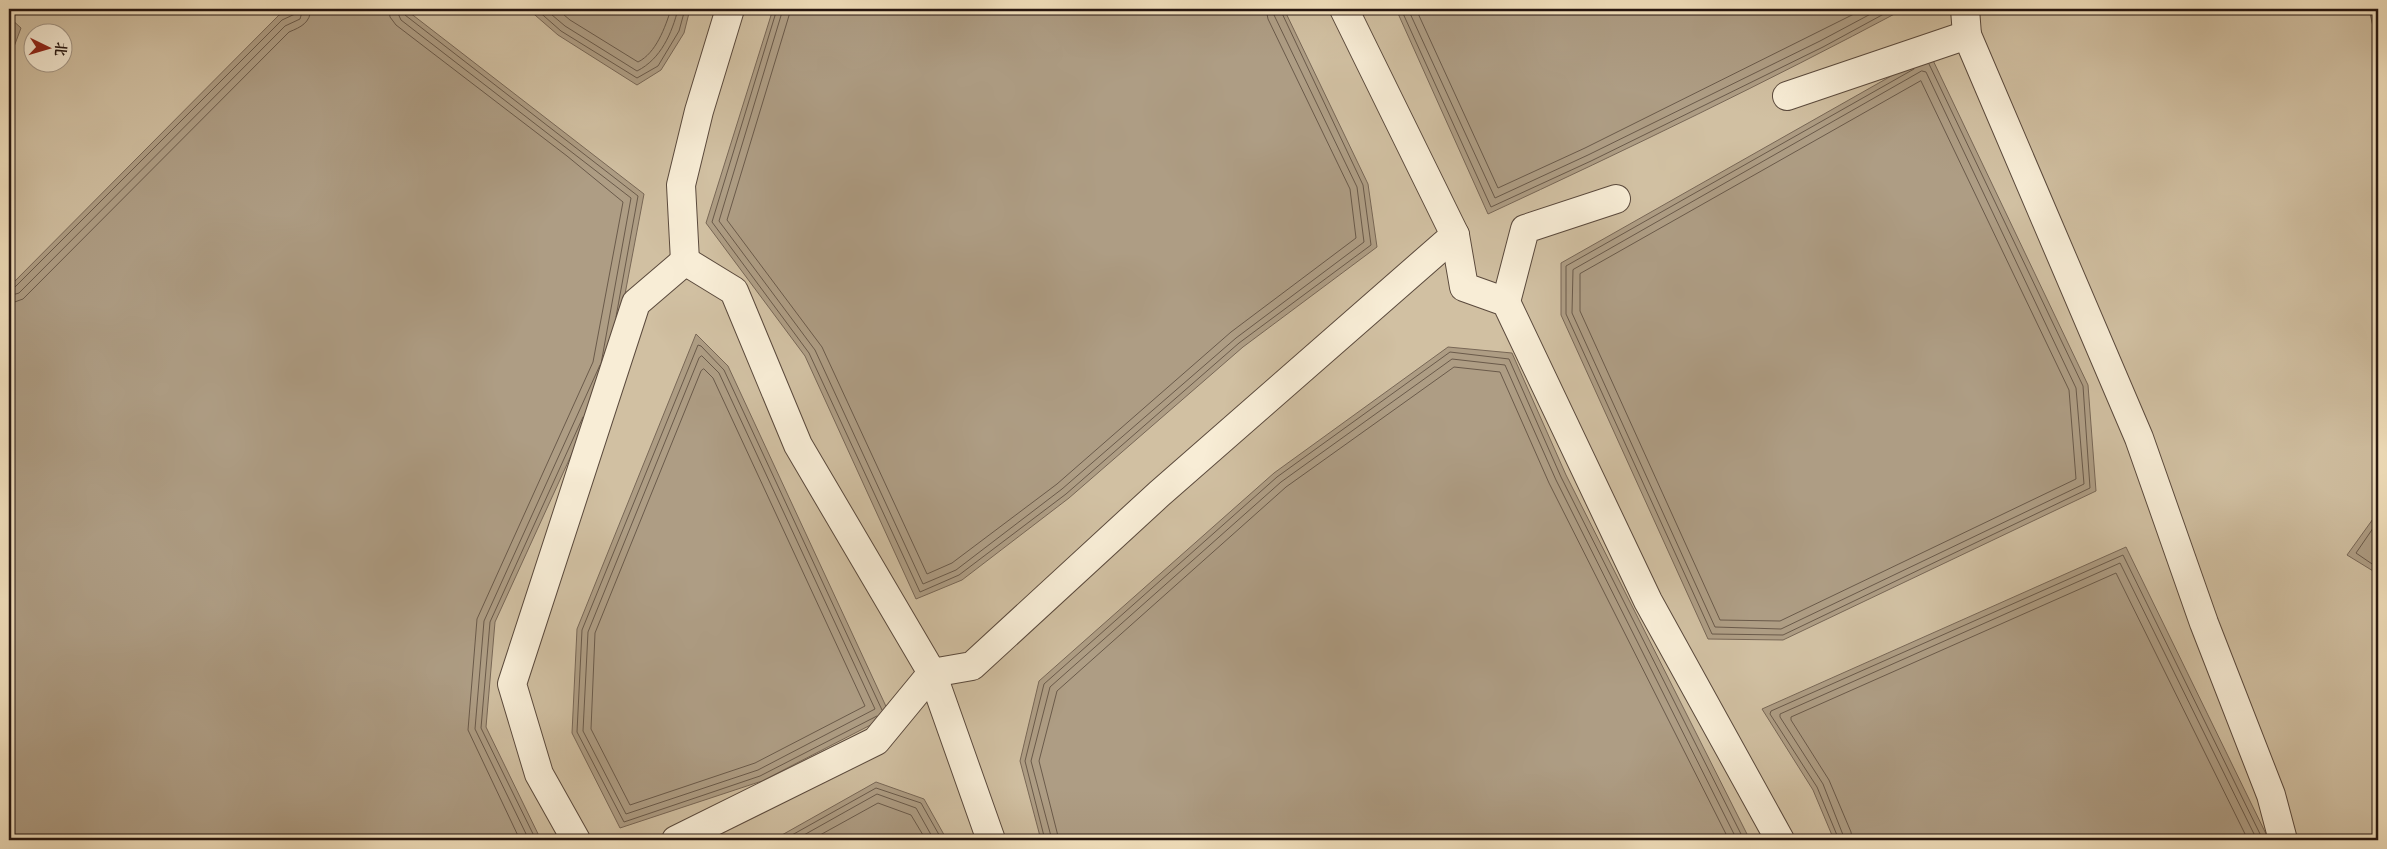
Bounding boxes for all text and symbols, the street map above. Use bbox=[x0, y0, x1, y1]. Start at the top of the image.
north arrow bbox=[22, 22, 72, 72]
text: 北 bbox=[50, 41, 70, 57]

